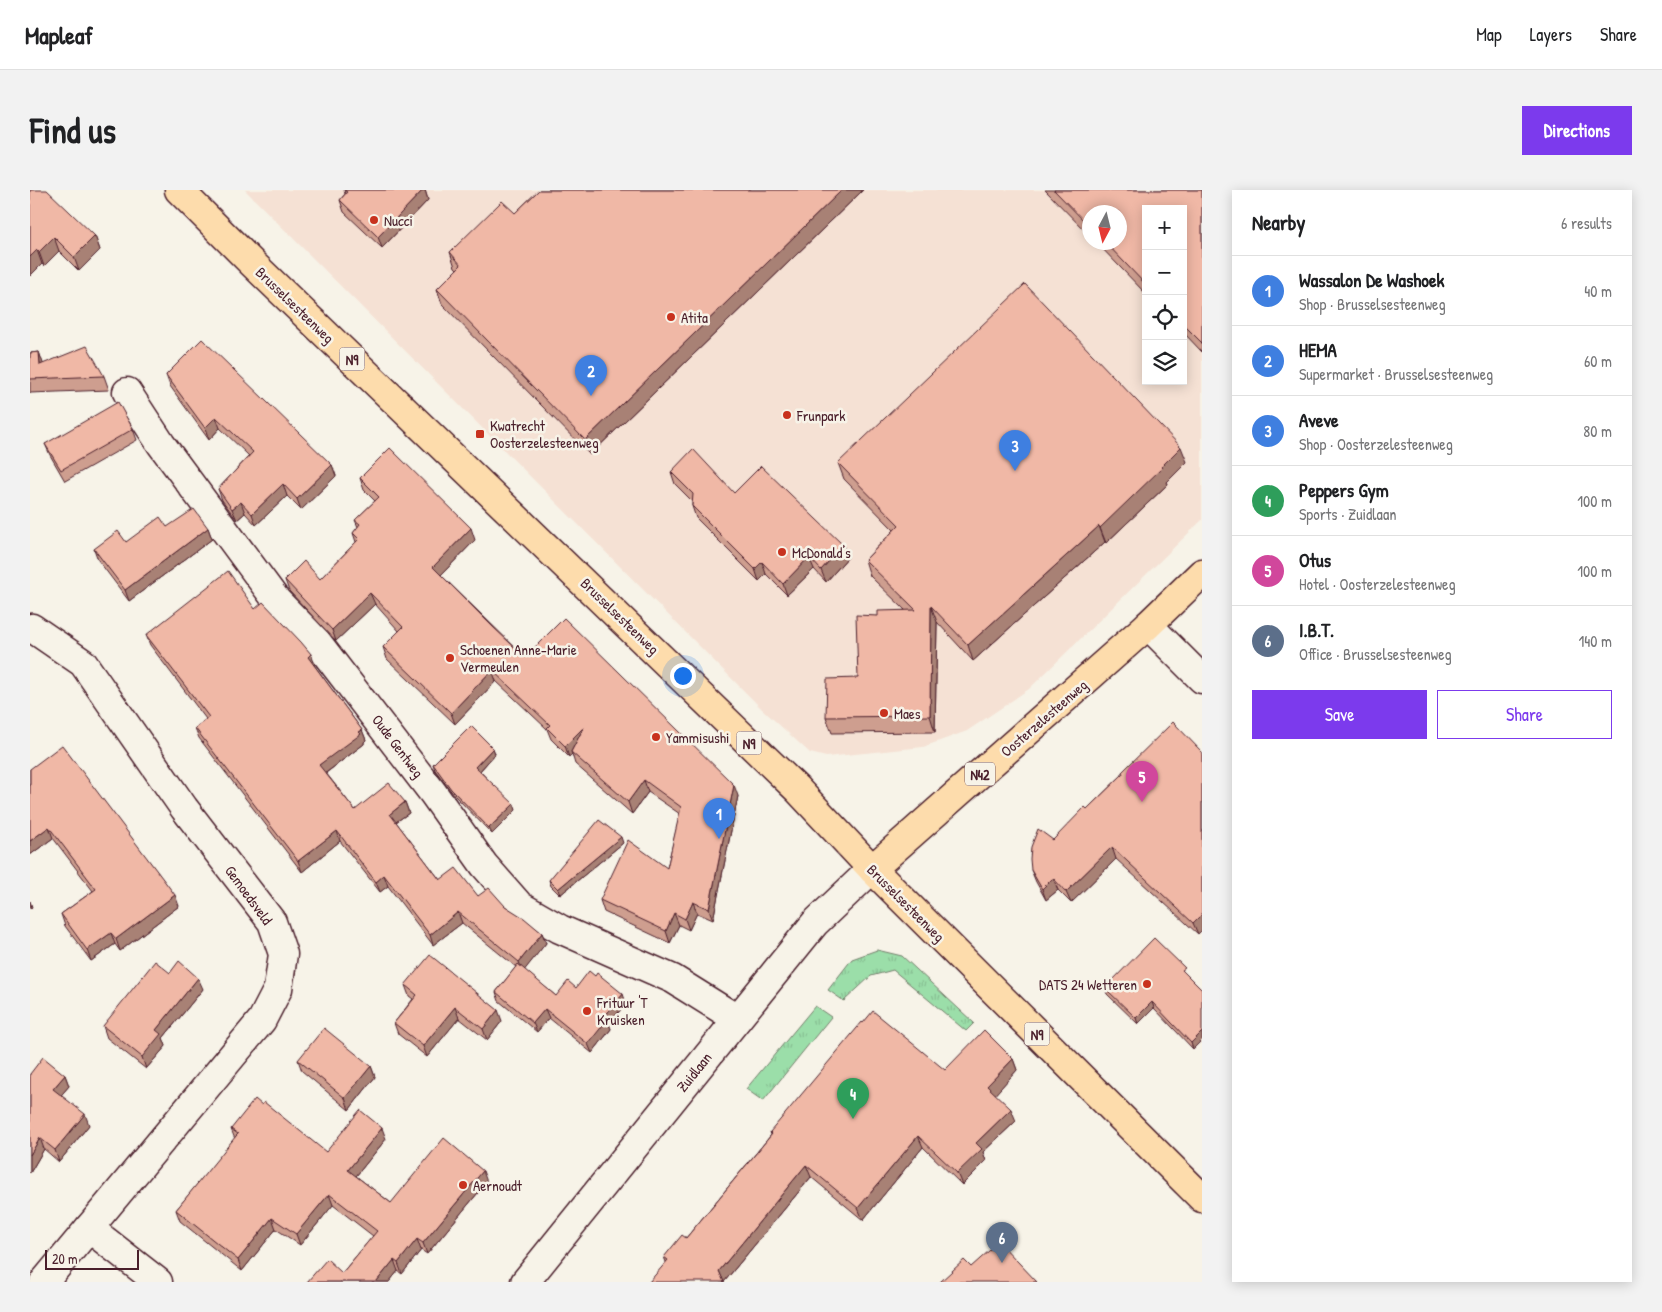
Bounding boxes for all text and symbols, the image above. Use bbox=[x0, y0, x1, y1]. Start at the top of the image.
text: Mapleaf bbox=[25, 19, 93, 51]
text: Map bbox=[1476, 22, 1502, 47]
text: Layers bbox=[1530, 22, 1572, 47]
text: Share bbox=[1600, 22, 1637, 47]
button: Directions bbox=[1522, 106, 1632, 155]
text: Find us bbox=[30, 107, 116, 154]
north arrow bbox=[1082, 205, 1127, 250]
map controls bbox=[1142, 205, 1187, 385]
button: + bbox=[1142, 205, 1187, 250]
text: Nearby bbox=[1252, 208, 1305, 237]
place label: Nucci bbox=[384, 210, 413, 231]
text: 6 results bbox=[1561, 212, 1612, 234]
marker: Nucci bbox=[368, 214, 380, 226]
button: − bbox=[1142, 250, 1187, 295]
street label: Brusselsesteenweg bbox=[251, 262, 339, 348]
text: Wassalon De Washoek bbox=[1299, 267, 1444, 293]
text: 1 bbox=[1265, 280, 1271, 302]
text: 40 m bbox=[1584, 280, 1612, 302]
text: Shop · Brusselsesteenweg bbox=[1299, 293, 1446, 315]
button: locate bbox=[1142, 295, 1187, 340]
place label: Atita bbox=[681, 307, 708, 328]
marker: Atita bbox=[665, 311, 677, 323]
text: HEMA bbox=[1299, 337, 1337, 363]
button: layers bbox=[1142, 340, 1187, 385]
road number: N9 bbox=[340, 347, 364, 370]
text: 2 bbox=[1264, 350, 1272, 372]
text: 60 m bbox=[1584, 350, 1612, 372]
pin: 2 bbox=[575, 355, 607, 396]
text: Supermarket · Brusselsesteenweg bbox=[1299, 363, 1493, 385]
place label: Frunpark bbox=[796, 405, 845, 426]
text: Aveve bbox=[1299, 407, 1339, 433]
marker: Frunpark bbox=[781, 409, 793, 421]
place label: Kwatrecht Oosterzelesteenweg bbox=[490, 415, 599, 453]
text: 3 bbox=[1264, 420, 1272, 442]
text: 80 m bbox=[1583, 420, 1612, 442]
marker: Kwatrecht Oosterzelesteenweg bbox=[474, 428, 486, 440]
pin: 3 bbox=[999, 430, 1031, 471]
text: Shop · Oosterzelesteenweg bbox=[1299, 433, 1453, 455]
text: Peppers Gym bbox=[1299, 477, 1389, 503]
text: 4 bbox=[1265, 490, 1271, 512]
text: 100 m bbox=[1577, 490, 1612, 512]
text: Sports · Zuidlaan bbox=[1299, 503, 1396, 525]
place label: McDonald's bbox=[792, 542, 851, 563]
marker: McDonald's bbox=[776, 546, 788, 558]
text: Otus bbox=[1299, 547, 1331, 573]
text: 5 bbox=[1265, 560, 1271, 582]
text: 100 m bbox=[1577, 560, 1612, 582]
street label: Brusselsesteenweg bbox=[576, 573, 664, 659]
text: Hotel · Oosterzelesteenweg bbox=[1299, 573, 1456, 595]
text: I.B.T. bbox=[1299, 617, 1334, 643]
text: 6 bbox=[1265, 630, 1271, 652]
text: 140 m bbox=[1578, 630, 1612, 652]
place label: Schoenen Anne-Marie Vermeulen bbox=[460, 639, 577, 677]
text: Office · Brusselsesteenweg bbox=[1299, 643, 1452, 665]
marker: Schoenen Anne-Marie Vermeulen bbox=[444, 652, 456, 664]
your location bbox=[670, 663, 696, 689]
street label: Oosterzelesteenweg bbox=[996, 674, 1092, 762]
button: Save bbox=[1252, 690, 1427, 739]
button: Share bbox=[1437, 690, 1612, 739]
place label: Maes bbox=[894, 703, 921, 724]
marker: Maes bbox=[878, 707, 890, 719]
street label: Oude Gentweg bbox=[367, 710, 429, 782]
place label: Yammisushi bbox=[666, 727, 729, 748]
marker: Yammisushi bbox=[650, 731, 662, 743]
road number: N9 bbox=[736, 732, 762, 754]
pin: 5 bbox=[1126, 761, 1158, 802]
road number: N42 bbox=[965, 762, 995, 786]
pin: 1 bbox=[703, 798, 735, 839]
street label: Brusselsesteenweg bbox=[863, 860, 950, 947]
street label: Gemoedsveld bbox=[220, 861, 278, 929]
place label: DATS 24 Wetteren bbox=[1039, 974, 1137, 995]
marker: DATS 24 Wetteren bbox=[1141, 978, 1153, 990]
place label: Frituur 'T Kruisken bbox=[596, 992, 649, 1030]
marker: Frituur 'T Kruisken bbox=[581, 1005, 593, 1017]
road number: N9 bbox=[1024, 1022, 1050, 1046]
street label: Zuidlaan bbox=[672, 1048, 717, 1096]
pin: 4 bbox=[837, 1078, 869, 1119]
place label: Aernoudt bbox=[473, 1175, 523, 1196]
marker: Aernoudt bbox=[457, 1179, 469, 1191]
pin: 6 bbox=[986, 1222, 1018, 1263]
scale bar bbox=[45, 1247, 139, 1270]
text: 20 m bbox=[52, 1249, 78, 1268]

